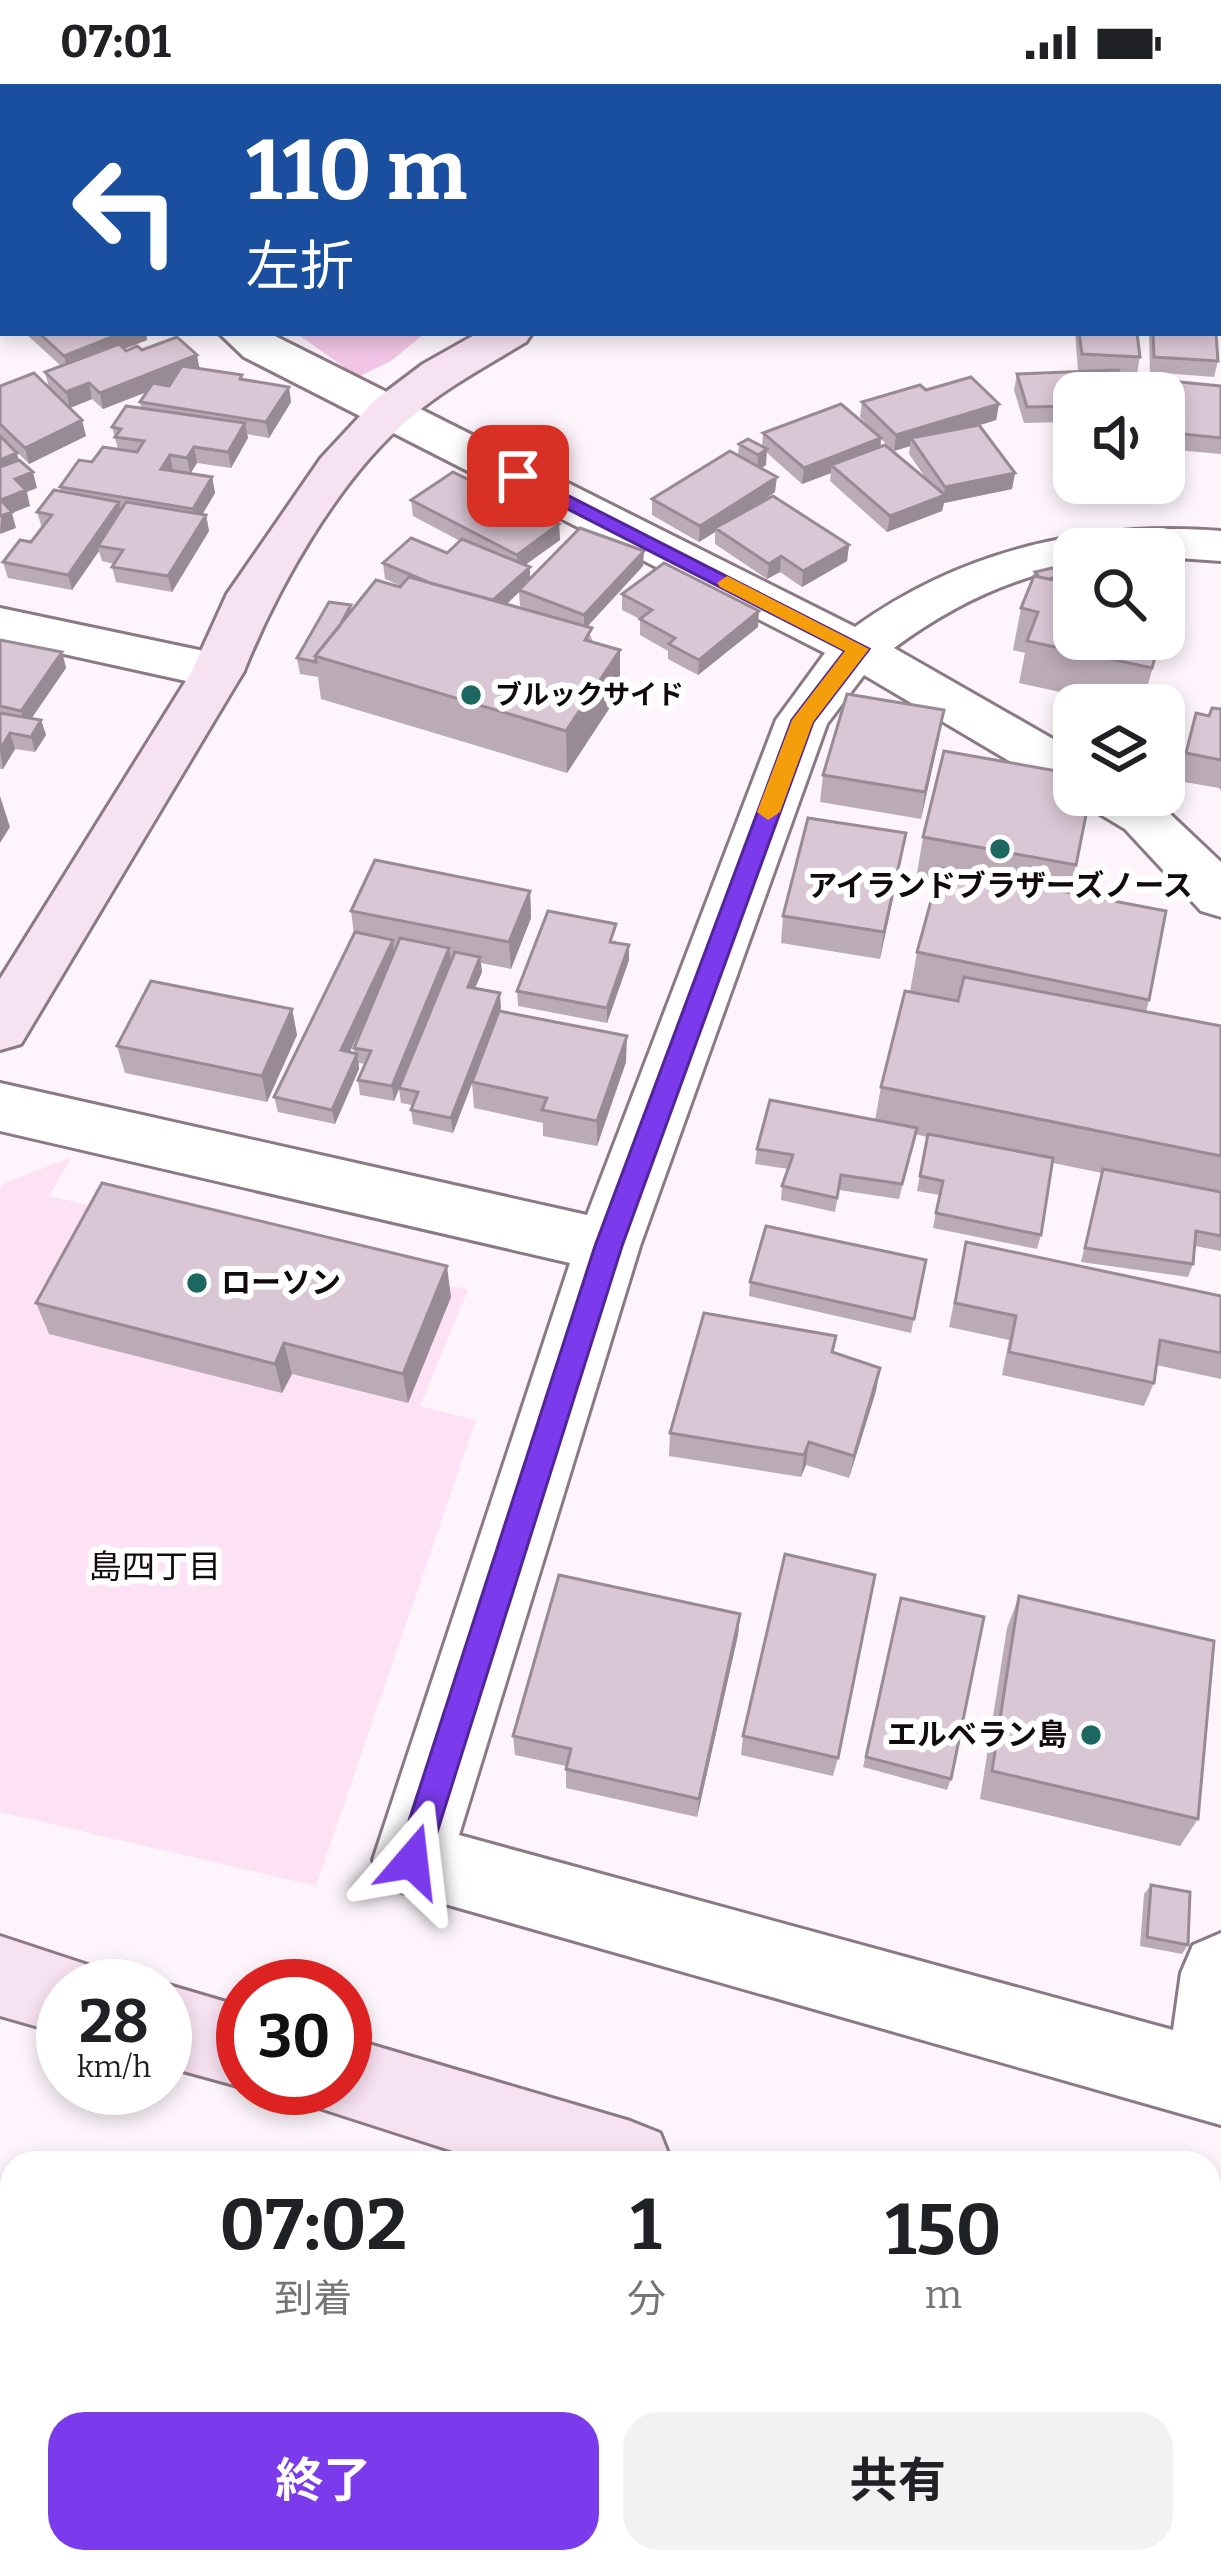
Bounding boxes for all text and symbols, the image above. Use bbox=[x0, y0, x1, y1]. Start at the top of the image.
text: 07:01 bbox=[60, 15, 171, 69]
text: 110 m bbox=[246, 120, 467, 221]
icon: left bbox=[48, 132, 204, 288]
text: 左折 bbox=[246, 235, 354, 299]
map controls bbox=[1053, 372, 1185, 816]
button: sound bbox=[1053, 372, 1185, 504]
pin bbox=[467, 425, 569, 527]
icon: arrive bbox=[485, 443, 551, 509]
button: search bbox=[1053, 528, 1185, 660]
place label: ブルックサイド bbox=[495, 679, 684, 711]
marker: ブルックサイド bbox=[458, 682, 484, 708]
button: layers bbox=[1053, 684, 1185, 816]
marker: アイランドブラザーズノース bbox=[987, 836, 1013, 862]
place label: アイランドブラザーズノース bbox=[807, 868, 1193, 904]
place label: ローソン bbox=[221, 1265, 341, 1301]
marker: ローソン bbox=[184, 1270, 210, 1296]
district label: 島四丁目 bbox=[89, 1547, 221, 1587]
place label: エルベラン島 bbox=[887, 1717, 1067, 1753]
marker: エルベラン島 bbox=[1078, 1722, 1104, 1748]
position arrow bbox=[349, 1798, 475, 1924]
speed limit sign: 30 bbox=[216, 1959, 372, 2115]
text: 28 bbox=[79, 1986, 149, 2058]
text: km/h bbox=[77, 2049, 151, 2085]
text: 07:02 bbox=[220, 2182, 407, 2268]
text: 1 bbox=[631, 2182, 662, 2268]
text: 150 bbox=[885, 2187, 1001, 2273]
text: m bbox=[925, 2272, 962, 2318]
text: 到着 bbox=[274, 2276, 352, 2322]
text: 分 bbox=[627, 2276, 666, 2322]
button: 終了 bbox=[48, 2412, 599, 2550]
button: 共有 bbox=[623, 2412, 1173, 2550]

